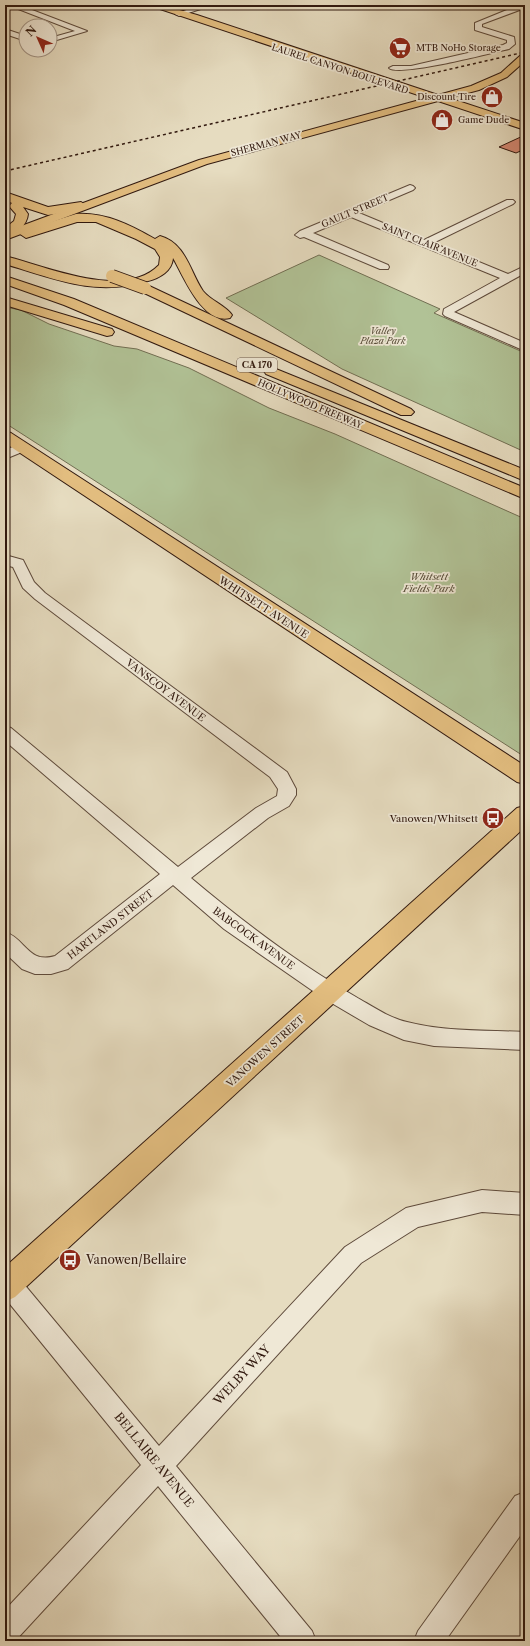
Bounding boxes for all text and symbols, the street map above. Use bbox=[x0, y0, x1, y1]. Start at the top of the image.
north arrow bbox=[18, 18, 58, 58]
text: N bbox=[23, 22, 40, 39]
supermarket icon: MTB NoHo Storage bbox=[387, 35, 413, 61]
street label: LAUREL CANYON BOULEVARD bbox=[270, 41, 410, 96]
place label: MTB NoHo Storage bbox=[416, 42, 501, 53]
shop icon: Discount Tire bbox=[479, 84, 505, 110]
place label: Discount Tire bbox=[417, 91, 476, 102]
shop icon: Game Dude bbox=[429, 107, 455, 133]
place label: Game Dude bbox=[458, 114, 509, 125]
street label: SHERMAN WAY bbox=[229, 129, 303, 158]
street label: GAULT STREET bbox=[319, 191, 390, 230]
street label: SAINT CLAIR AVENUE bbox=[381, 220, 480, 269]
park label: Valley Plaza Park bbox=[359, 325, 406, 346]
road number: CA 170 bbox=[237, 358, 277, 372]
street label: HOLLYWOOD FREEWAY bbox=[256, 376, 365, 431]
park label: Whitsett Fields Park bbox=[402, 570, 455, 595]
street label: WHITSETT AVENUE bbox=[216, 573, 311, 641]
street label: VANSCOY AVENUE bbox=[123, 656, 208, 725]
bus stop icon: Vanowen/Whitsett bbox=[480, 805, 506, 831]
place label: Vanowen/Whitsett bbox=[389, 812, 478, 825]
street label: HARTLAND STREET bbox=[65, 886, 156, 962]
street label: BABCOCK AVENUE bbox=[210, 904, 297, 973]
street label: VANOWEN STREET bbox=[223, 1012, 308, 1091]
bus stop icon: Vanowen/Bellaire bbox=[57, 1247, 83, 1273]
place label: Vanowen/Bellaire bbox=[85, 1252, 187, 1267]
street label: WELBY WAY bbox=[209, 1341, 274, 1409]
street label: BELLAIRE AVENUE bbox=[111, 1409, 197, 1510]

